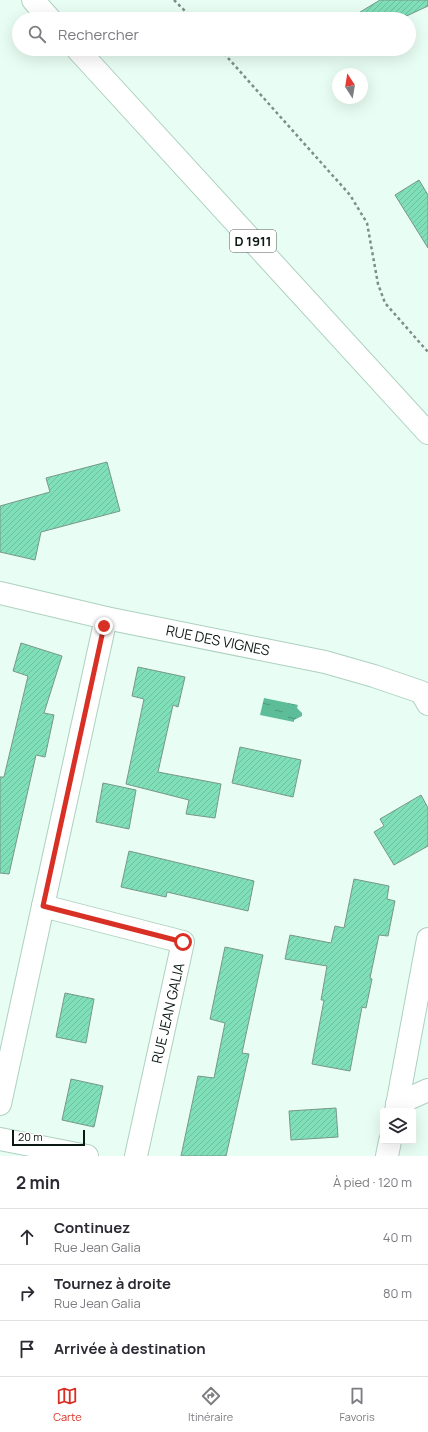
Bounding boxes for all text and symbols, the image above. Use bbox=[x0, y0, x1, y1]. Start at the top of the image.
search box bbox=[12, 12, 416, 56]
icon: search bbox=[26, 23, 48, 45]
text: Rechercher bbox=[58, 24, 139, 45]
north arrow bbox=[332, 68, 368, 104]
road number: D 1911 bbox=[230, 230, 276, 252]
route end bbox=[95, 617, 113, 635]
street label: RUE DES VIGNES bbox=[164, 620, 272, 660]
route start bbox=[174, 933, 192, 951]
street label: RUE JEAN GALIA bbox=[147, 960, 188, 1065]
map controls bbox=[380, 1108, 416, 1144]
button: layers bbox=[380, 1108, 416, 1144]
scale bar bbox=[12, 1128, 85, 1147]
text: 20 m bbox=[18, 1129, 43, 1144]
text: 2 min bbox=[16, 1171, 60, 1194]
text: À pied · 120 m bbox=[333, 1173, 412, 1191]
text: Continuez bbox=[54, 1217, 130, 1238]
icon: ahead bbox=[16, 1226, 38, 1248]
text: 40 m bbox=[383, 1228, 412, 1246]
text: Rue Jean Galia bbox=[54, 1238, 141, 1256]
text: Tournez à droite bbox=[54, 1273, 171, 1294]
icon: right bbox=[16, 1282, 38, 1304]
text: 80 m bbox=[383, 1284, 412, 1302]
text: Rue Jean Galia bbox=[54, 1294, 141, 1312]
icon: arrive bbox=[16, 1338, 38, 1360]
text: Arrivée à destination bbox=[54, 1338, 206, 1359]
tab: Carte bbox=[53, 1385, 82, 1424]
tab: Itinéraire bbox=[188, 1385, 233, 1424]
tab: Favoris bbox=[339, 1385, 375, 1424]

